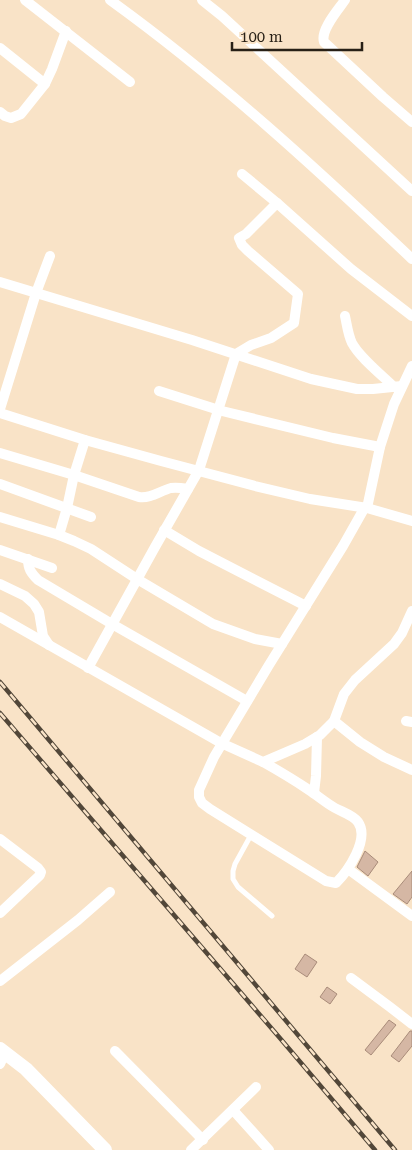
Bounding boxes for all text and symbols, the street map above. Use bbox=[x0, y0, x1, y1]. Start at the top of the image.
scale bar bbox=[232, 20, 362, 52]
text: 100 m bbox=[240, 28, 283, 46]

